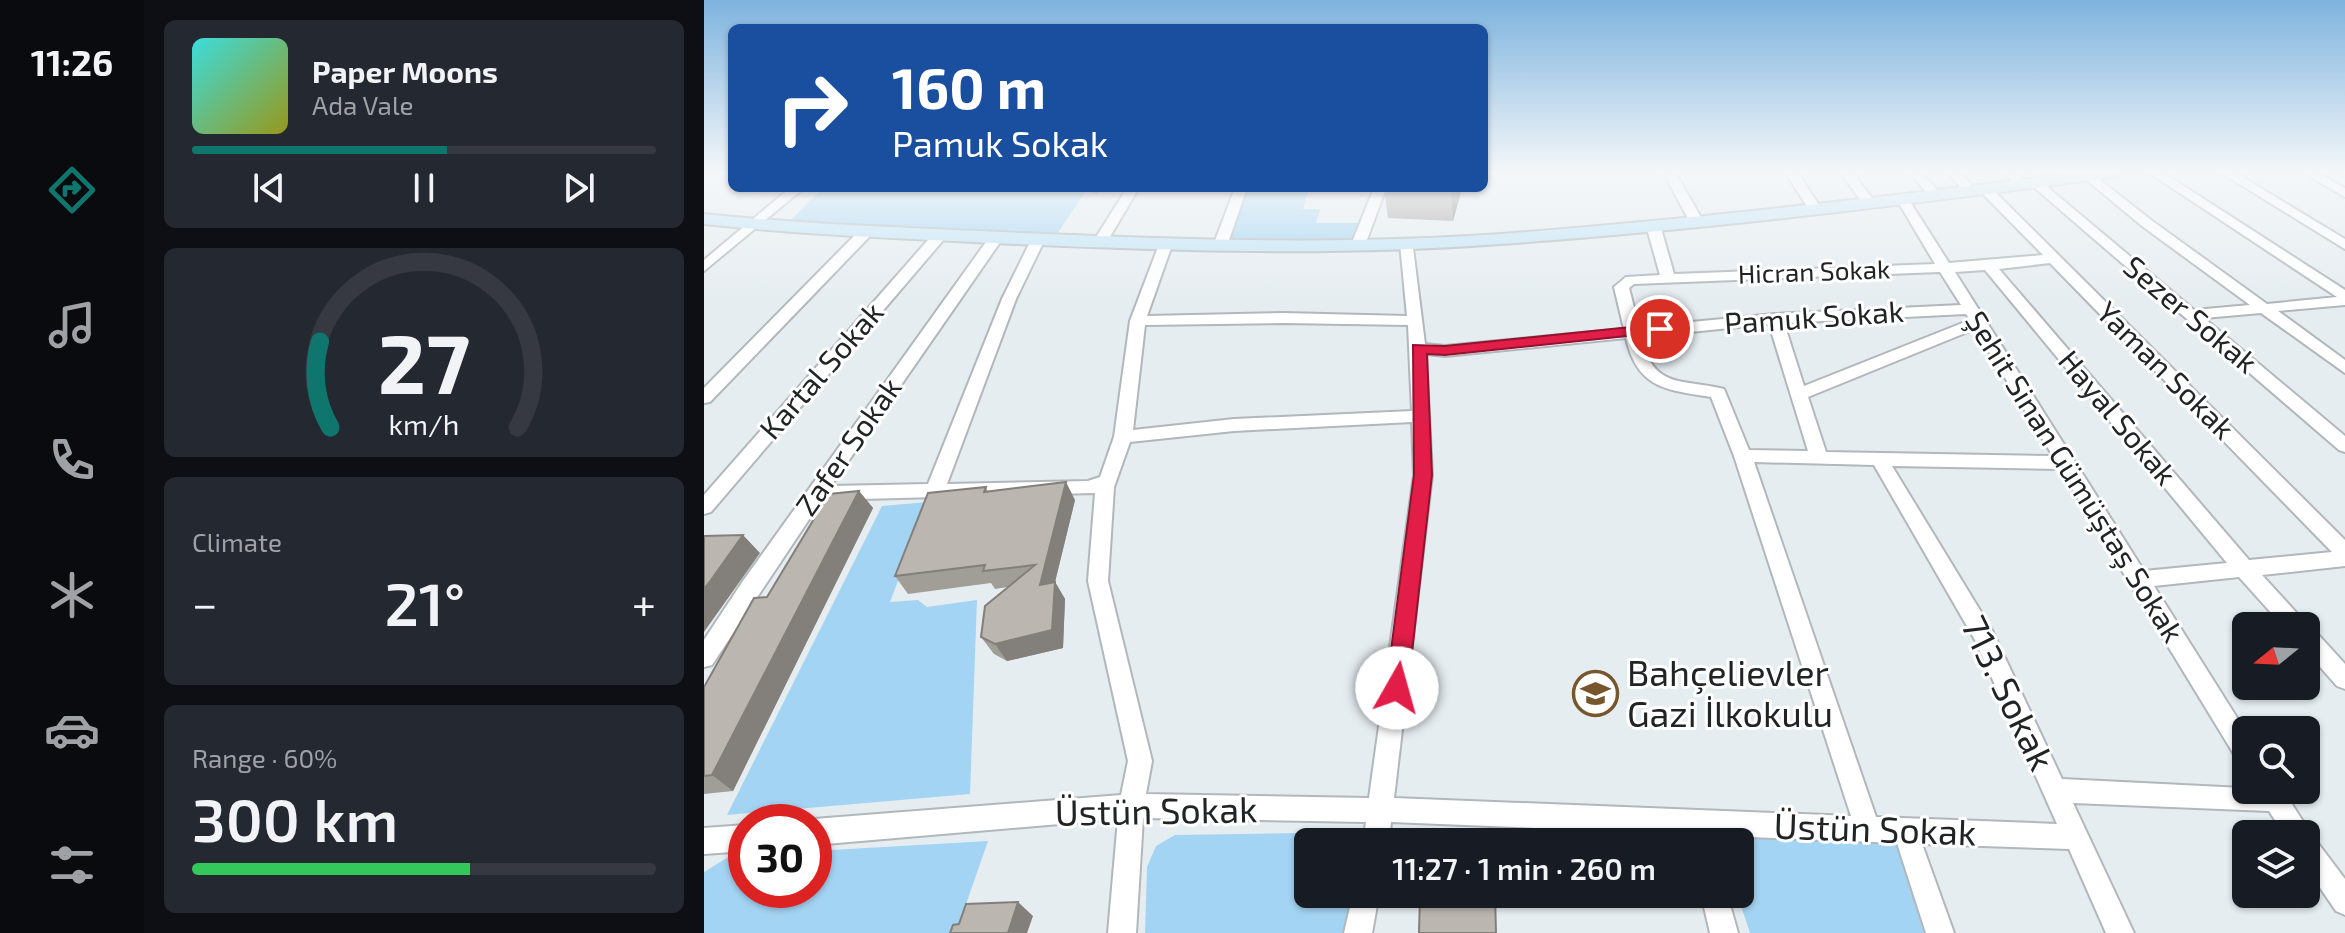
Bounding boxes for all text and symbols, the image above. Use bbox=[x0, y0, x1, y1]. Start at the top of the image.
text: 11:26 bbox=[31, 40, 113, 83]
text: Paper Moons bbox=[312, 53, 498, 89]
text: 160 m bbox=[892, 53, 1046, 120]
icon: right bbox=[760, 56, 864, 160]
text: Ada Vale bbox=[312, 89, 414, 120]
text: Pamuk Sokak bbox=[892, 121, 1108, 164]
icon: directions bbox=[44, 162, 100, 218]
icon: previous bbox=[247, 166, 291, 210]
icon: pause bbox=[402, 166, 446, 210]
icon: next bbox=[557, 166, 601, 210]
street label: Sezer Sokak bbox=[2117, 247, 2265, 380]
street label: Hicran Sokak bbox=[1737, 252, 1891, 289]
street label: Pamuk Sokak bbox=[1723, 292, 1905, 340]
street label: Yaman Sokak bbox=[2090, 293, 2243, 446]
street label: Kartal Sokak bbox=[751, 294, 890, 446]
pin bbox=[1626, 295, 1694, 363]
icon: music bbox=[44, 297, 100, 353]
street label: Şehit Sinan Gümüştaş Sokak bbox=[1958, 304, 2193, 649]
icon: arrive bbox=[1638, 307, 1682, 351]
text: 27 bbox=[378, 311, 470, 411]
street label: Hayal Sokak bbox=[2052, 342, 2185, 491]
street label: Zafer Sokak bbox=[787, 370, 908, 522]
text: km/h bbox=[389, 407, 459, 442]
icon: phone bbox=[44, 432, 100, 488]
text: Climate bbox=[192, 526, 282, 557]
text: 21° bbox=[384, 566, 465, 638]
icon: climate bbox=[44, 567, 100, 623]
text: − bbox=[192, 576, 218, 629]
text: + bbox=[632, 576, 656, 629]
street label: 713. Sokak bbox=[1954, 608, 2065, 776]
north arrow bbox=[2232, 612, 2320, 700]
map controls bbox=[2232, 612, 2320, 908]
position arrow bbox=[1355, 646, 1439, 730]
place label: Bahçelievler Gazi İlkokulu bbox=[1627, 650, 1833, 734]
school or university icon: Bahçelievler Gazi İlkokulu bbox=[1572, 670, 1620, 718]
icon: car bbox=[44, 702, 100, 758]
button: search bbox=[2232, 716, 2320, 804]
text: Range · 60% bbox=[192, 742, 337, 773]
text: 300 km bbox=[192, 782, 398, 854]
street label: Üstün Sokak bbox=[1054, 786, 1258, 833]
street label: Üstün Sokak bbox=[1773, 802, 1977, 853]
speed limit sign: 30 bbox=[728, 804, 832, 908]
button: layers bbox=[2232, 820, 2320, 908]
icon: filters bbox=[44, 837, 100, 893]
text: 11:27 · 1 min · 260 m bbox=[1392, 850, 1656, 886]

